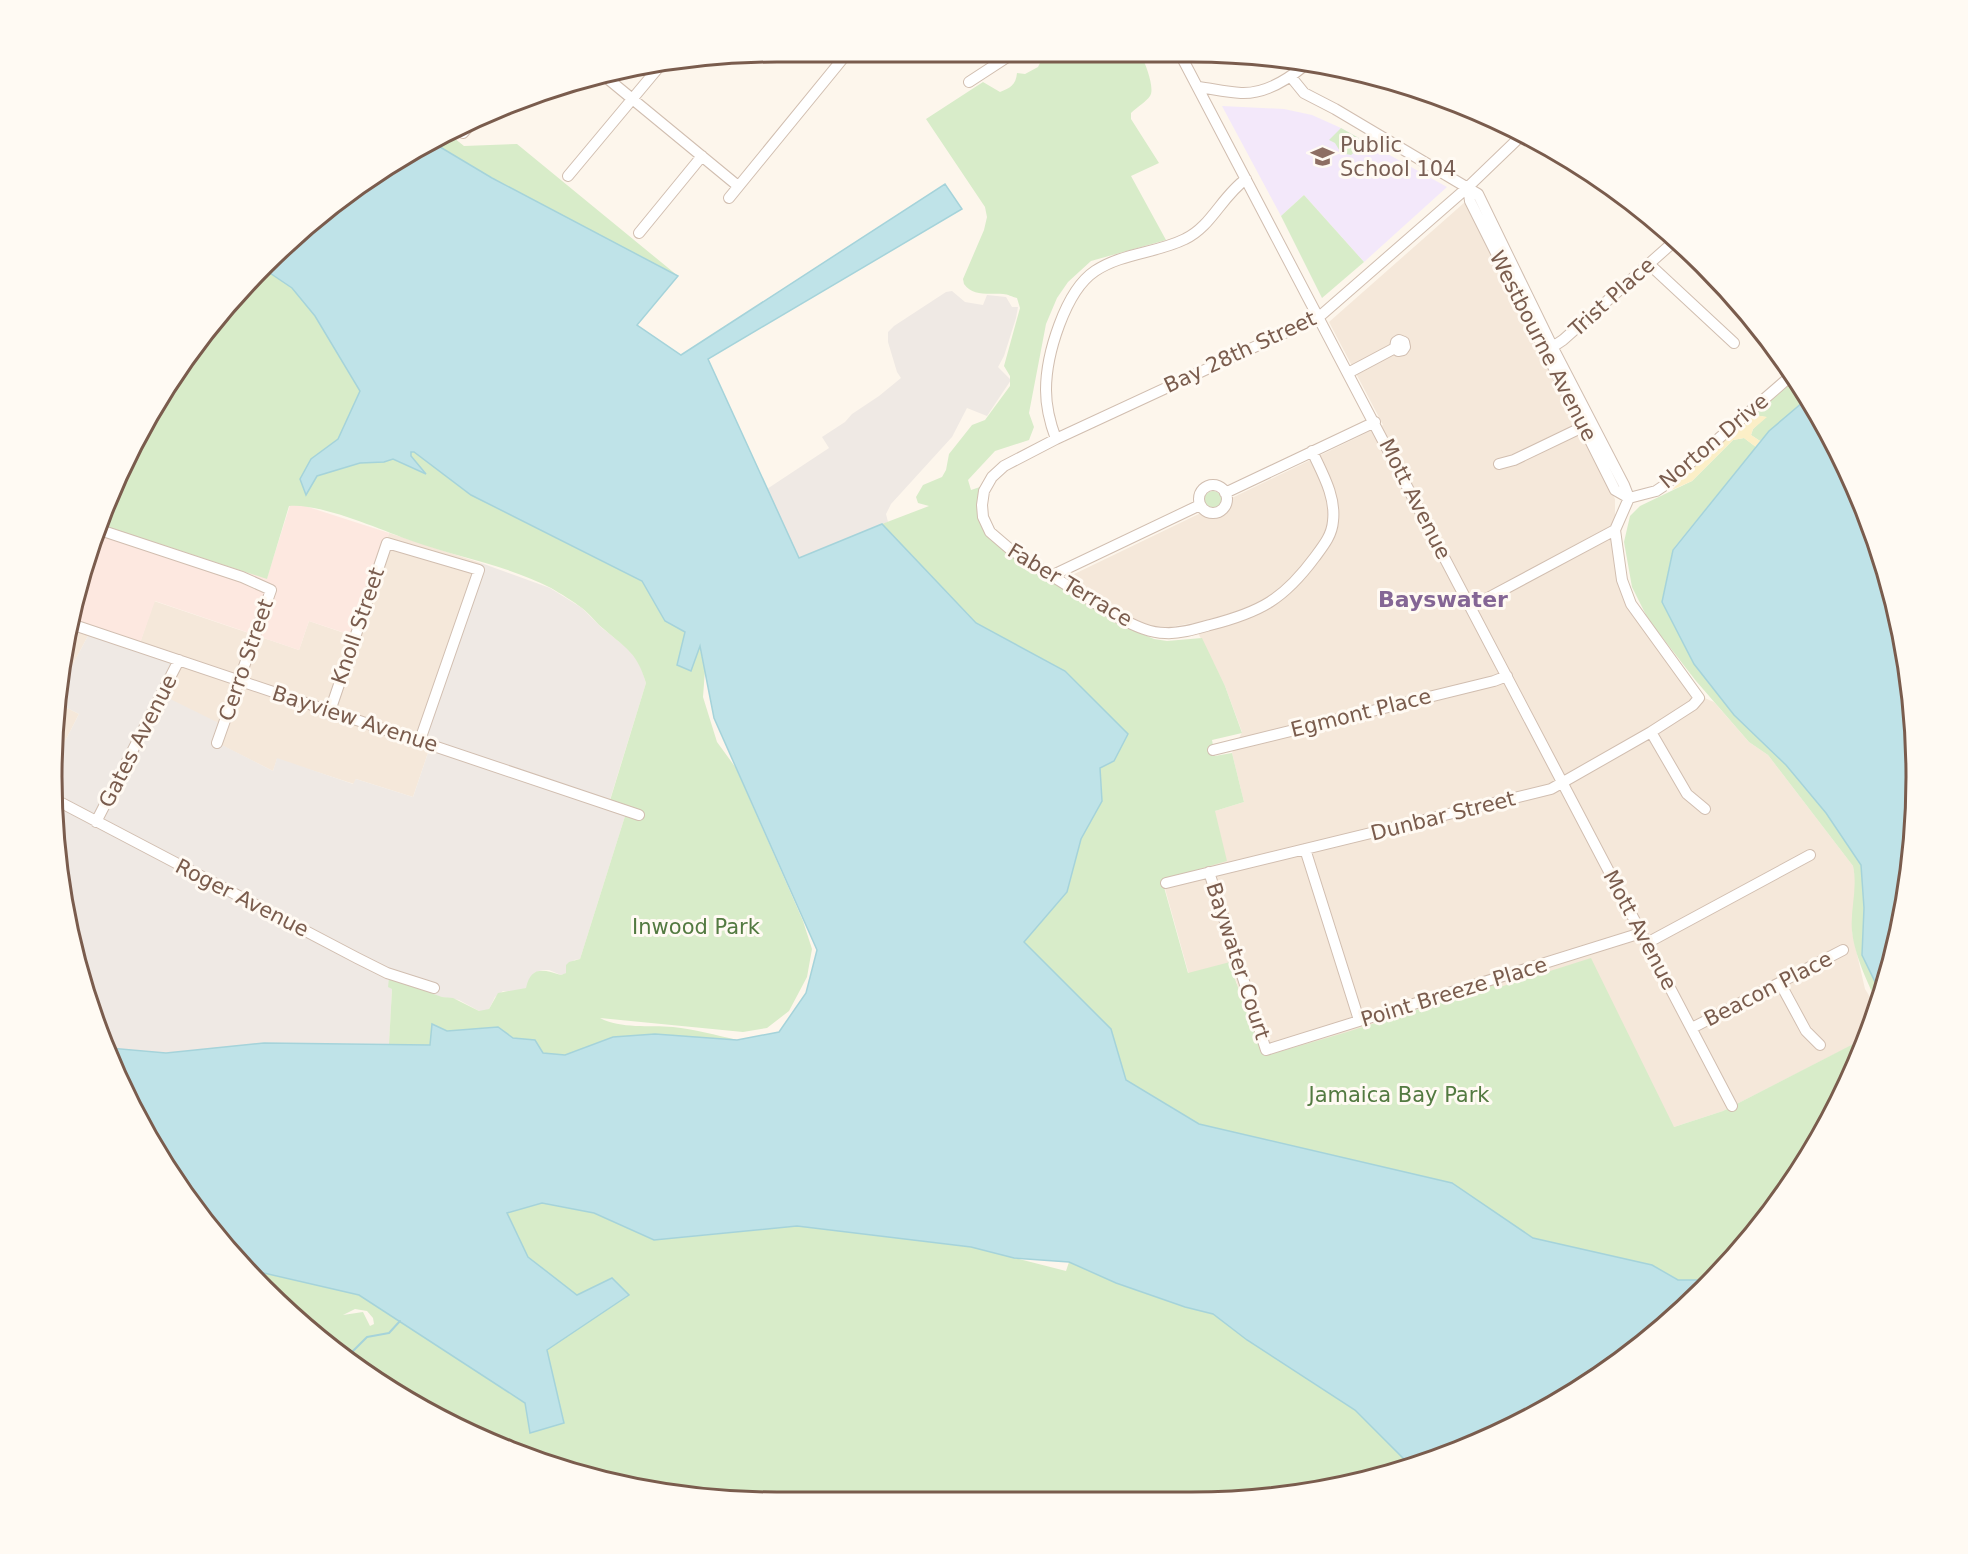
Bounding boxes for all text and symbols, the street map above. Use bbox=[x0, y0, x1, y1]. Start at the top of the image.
place label: Public School 104 bbox=[1340, 133, 1456, 181]
school or university icon: Public School 104 bbox=[1309, 144, 1335, 170]
street label: Westbourne Avenue bbox=[1485, 247, 1601, 445]
street label: Trist Place bbox=[1564, 253, 1659, 342]
street label: Bay 28th Street bbox=[1160, 306, 1320, 398]
street label: Norton Drive bbox=[1655, 389, 1773, 493]
street label: Mott Avenue bbox=[1374, 435, 1456, 563]
street label: Faber Terrace bbox=[1003, 538, 1137, 632]
street label: Knoll Street bbox=[327, 564, 389, 688]
district label: Bayswater bbox=[1378, 587, 1508, 612]
street label: Cerro Street bbox=[214, 596, 278, 724]
street label: Gates Avenue bbox=[94, 671, 182, 811]
street label: Bayview Avenue bbox=[269, 681, 441, 757]
street label: Egmont Place bbox=[1288, 684, 1434, 742]
street label: Dunbar Street bbox=[1368, 786, 1518, 846]
street label: Roger Avenue bbox=[171, 854, 313, 942]
street label: Mott Avenue bbox=[1598, 866, 1682, 994]
street label: Baywater Court bbox=[1201, 879, 1275, 1043]
park label: Inwood Park bbox=[632, 915, 761, 939]
street label: Beacon Place bbox=[1700, 946, 1836, 1032]
street label: Point Breeze Place bbox=[1358, 952, 1550, 1032]
park label: Jamaica Bay Park bbox=[1306, 1083, 1490, 1107]

